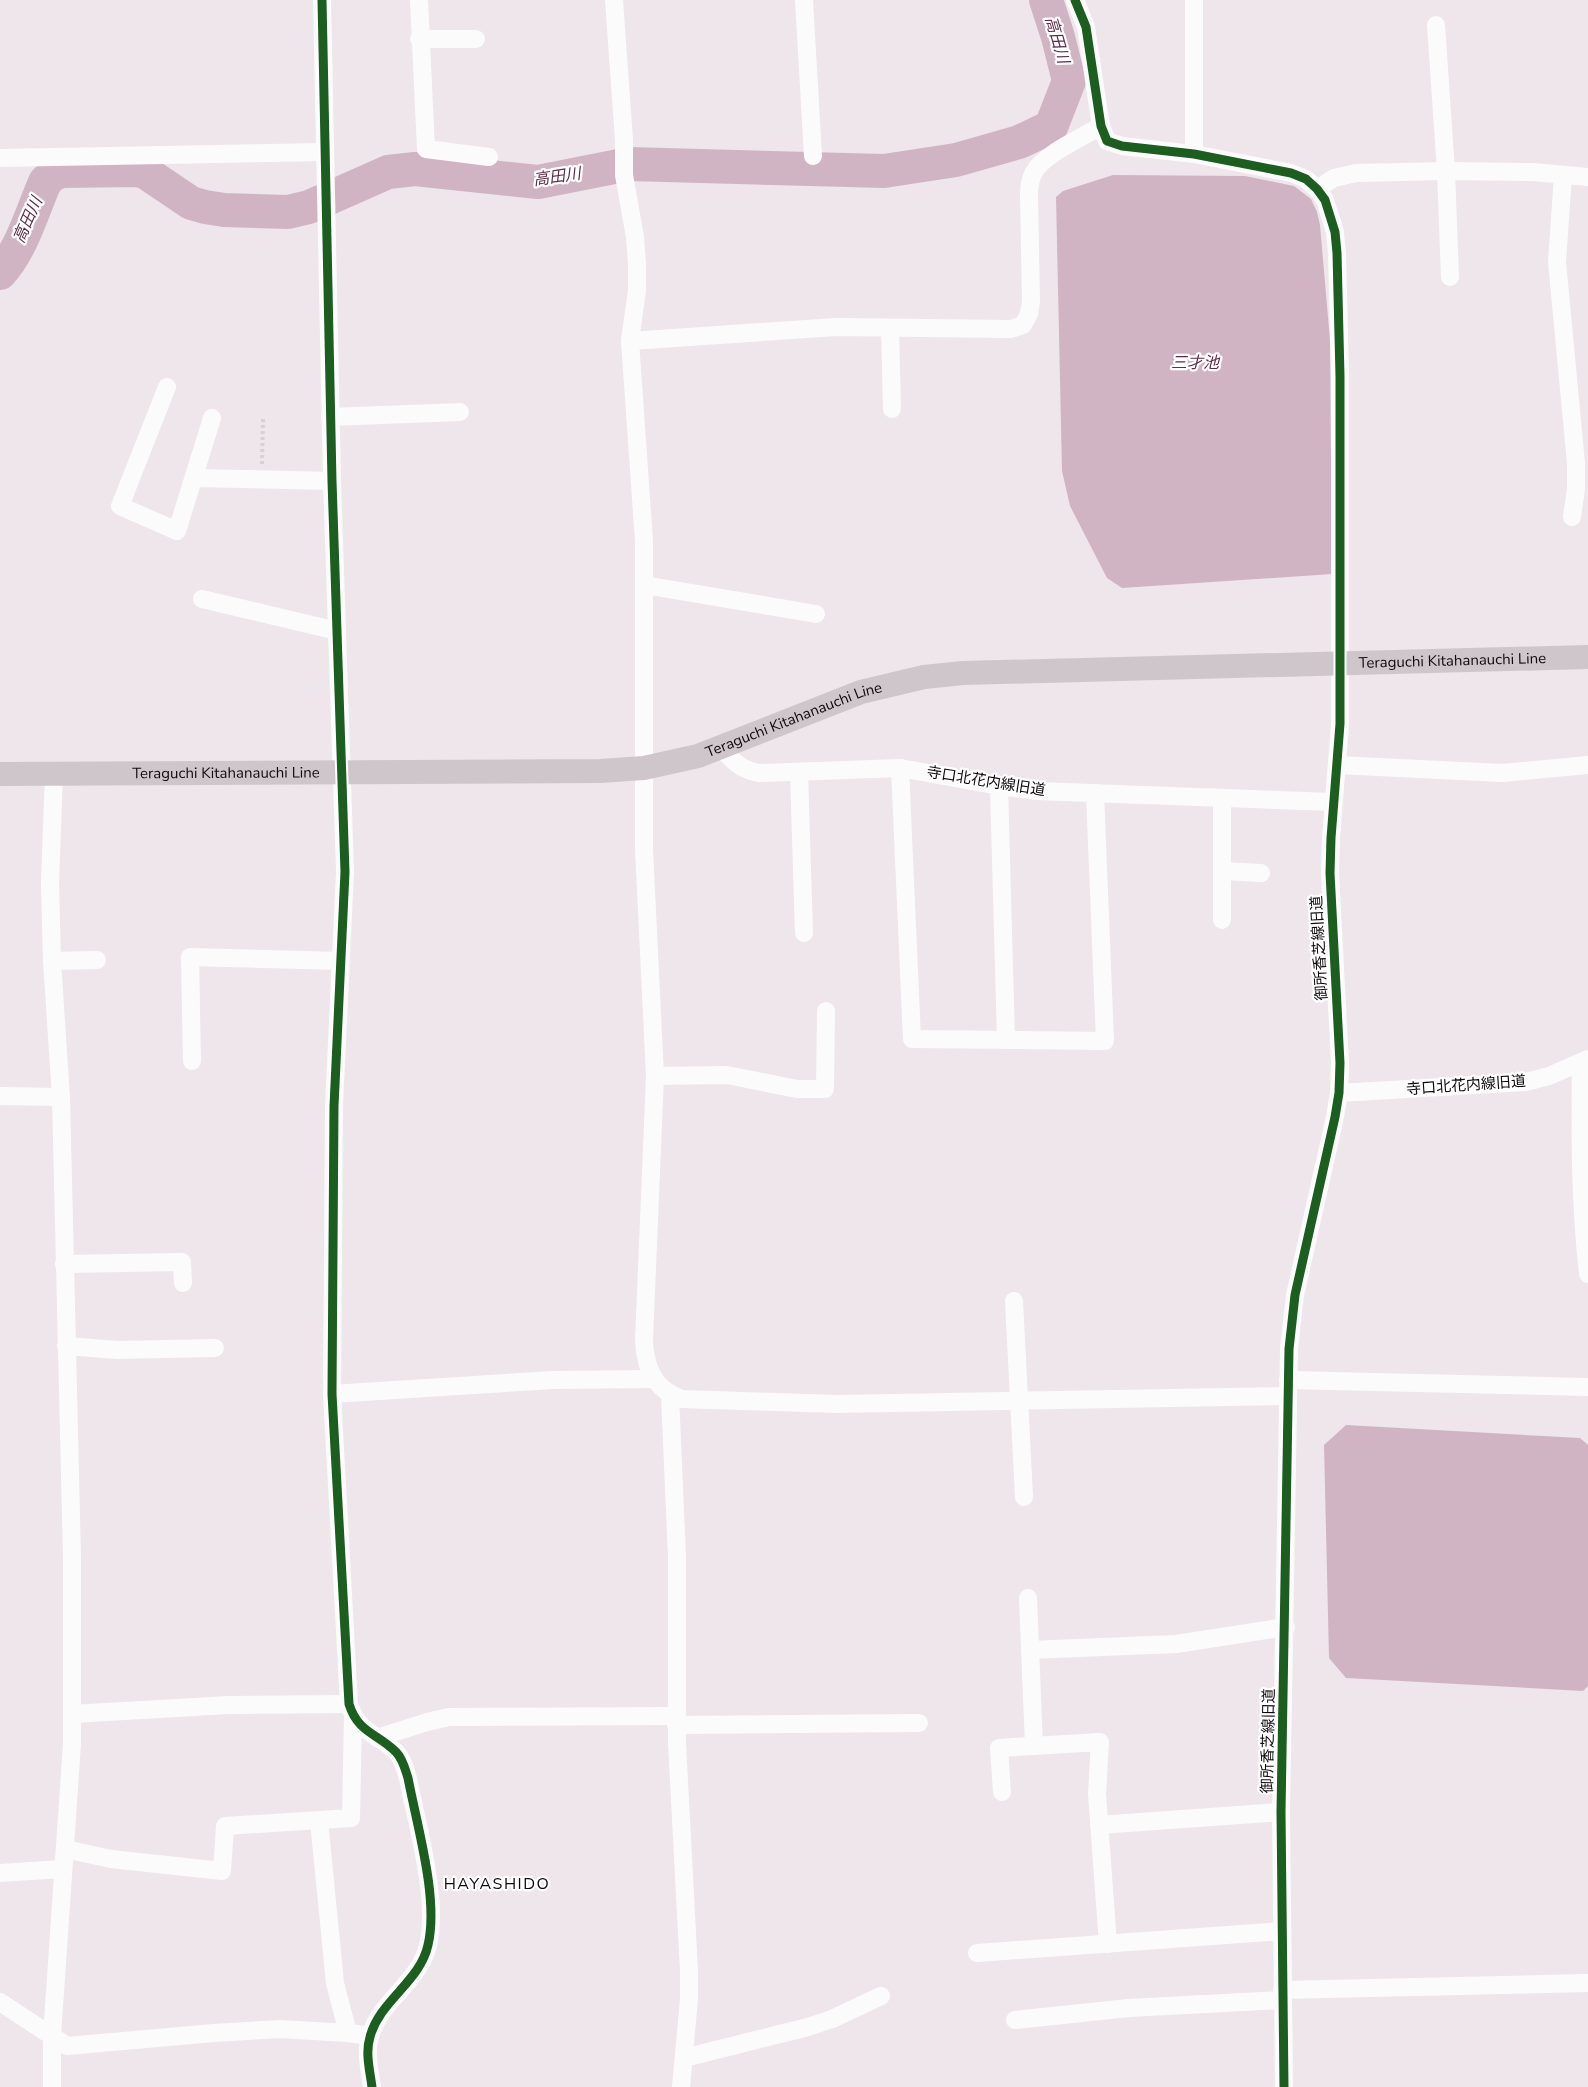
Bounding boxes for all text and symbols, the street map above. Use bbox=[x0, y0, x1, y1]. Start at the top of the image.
water label: 高田川 bbox=[1040, 14, 1075, 68]
water label: 高田川 bbox=[532, 162, 584, 191]
water label: 高田川 bbox=[8, 192, 49, 246]
water label: 三才池 bbox=[1171, 352, 1221, 374]
street label: Teraguchi Kitahanauchi Line bbox=[1358, 648, 1546, 673]
street label: Teraguchi Kitahanauchi Line bbox=[702, 677, 884, 762]
street label: Teraguchi Kitahanauchi Line bbox=[132, 762, 320, 783]
street label: 寺口北花内線旧道 bbox=[925, 762, 1047, 800]
street label: 御所香芝線旧道 bbox=[1306, 895, 1332, 1001]
street label: 寺口北花内線旧道 bbox=[1405, 1071, 1527, 1099]
street label: 御所香芝線旧道 bbox=[1257, 1688, 1279, 1794]
district label: HAYASHIDO bbox=[444, 1873, 550, 1895]

